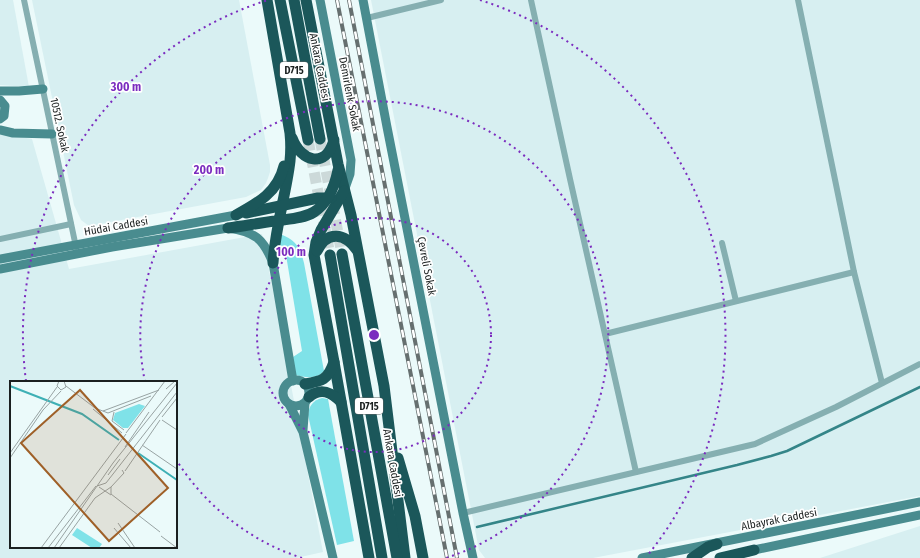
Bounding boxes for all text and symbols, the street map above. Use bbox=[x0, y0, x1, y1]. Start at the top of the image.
street label: Ankara Caddesi bbox=[307, 32, 333, 102]
street label: Demirlenk Sokak bbox=[336, 56, 363, 133]
road number: D715 bbox=[280, 62, 308, 78]
text: 300 m bbox=[110, 80, 141, 94]
street label: 10512. Sokak bbox=[47, 97, 72, 154]
text: 200 m bbox=[193, 163, 224, 177]
street label: Hüdai Caddesi bbox=[83, 214, 149, 239]
street label: Çevreli Sokak bbox=[414, 236, 439, 297]
text: 100 m bbox=[276, 245, 306, 259]
centre of rings bbox=[367, 328, 381, 342]
inset map bbox=[10, 381, 177, 548]
road number: D715 bbox=[355, 398, 383, 414]
street label: Ankara Caddesi bbox=[380, 428, 405, 498]
street label: Albayrak Caddesi bbox=[740, 506, 818, 533]

